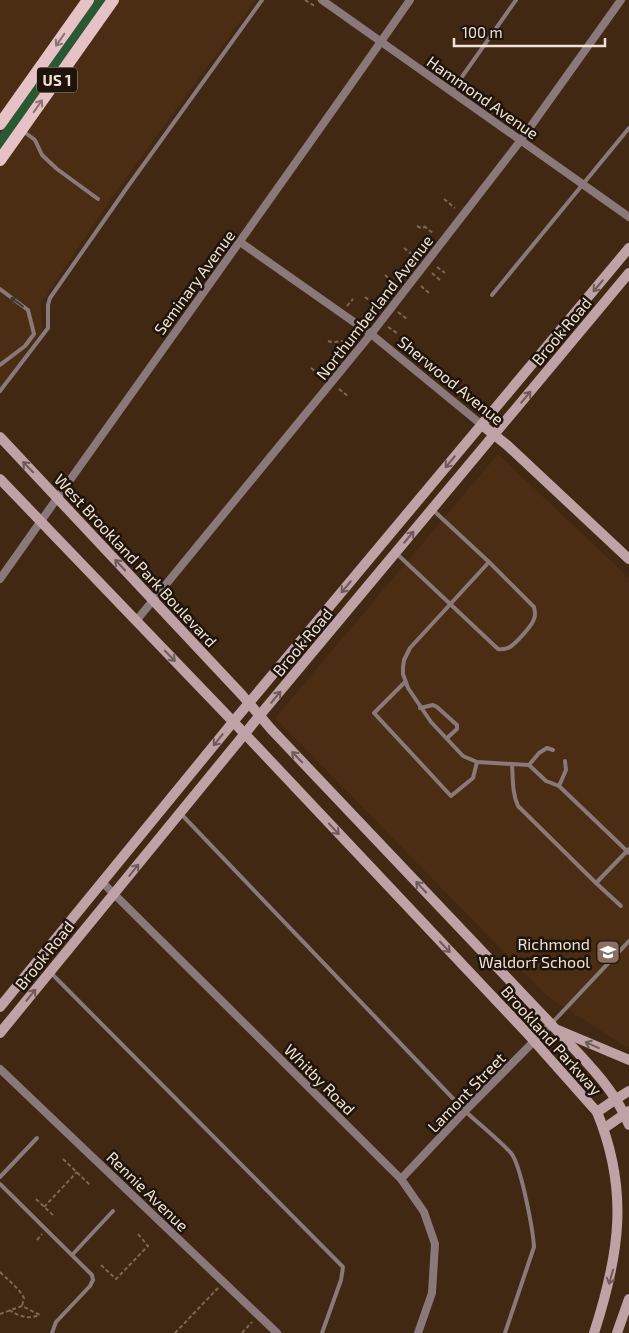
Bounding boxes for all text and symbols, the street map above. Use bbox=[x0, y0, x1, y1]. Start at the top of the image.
scale bar bbox=[454, 15, 605, 47]
text: 100 m bbox=[462, 23, 503, 41]
one-way arrow bbox=[55, 33, 65, 47]
street label: Hammond Avenue bbox=[424, 51, 542, 143]
road number: US 1 bbox=[37, 68, 77, 92]
one-way arrow bbox=[33, 99, 43, 113]
street label: Seminary Avenue bbox=[150, 226, 238, 338]
street label: Northumberland Avenue bbox=[312, 231, 436, 383]
one-way arrow bbox=[592, 279, 603, 292]
street label: Brook Road bbox=[527, 293, 595, 369]
one-way arrow bbox=[11, 297, 24, 308]
street label: Sherwood Avenue bbox=[394, 332, 508, 428]
one-way arrow bbox=[520, 391, 531, 404]
one-way arrow bbox=[445, 455, 456, 468]
one-way arrow bbox=[23, 462, 35, 474]
street label: West Brookland Park Boulevard bbox=[51, 470, 221, 650]
one-way arrow bbox=[403, 531, 414, 544]
one-way arrow bbox=[114, 558, 126, 571]
one-way arrow bbox=[341, 580, 352, 593]
street label: Brook Road bbox=[268, 604, 336, 680]
one-way arrow bbox=[164, 650, 176, 663]
one-way arrow bbox=[270, 691, 281, 704]
one-way arrow bbox=[212, 734, 223, 747]
one-way arrow bbox=[291, 750, 303, 763]
one-way arrow bbox=[328, 822, 340, 835]
one-way arrow bbox=[128, 863, 139, 876]
one-way arrow bbox=[415, 881, 427, 893]
street label: Brook Road bbox=[11, 917, 77, 993]
place label: Richmond Waldorf School bbox=[478, 934, 590, 971]
school or university icon: Richmond Waldorf School bbox=[595, 939, 621, 965]
one-way arrow bbox=[439, 940, 451, 953]
street label: Brookland Parkway bbox=[498, 981, 607, 1099]
one-way arrow bbox=[25, 989, 36, 1002]
one-way arrow bbox=[585, 1039, 600, 1049]
street label: Whitby Road bbox=[281, 1040, 359, 1118]
street label: Lamont Street bbox=[423, 1048, 509, 1136]
street label: Rennie Avenue bbox=[103, 1147, 193, 1235]
one-way arrow bbox=[606, 1269, 616, 1285]

